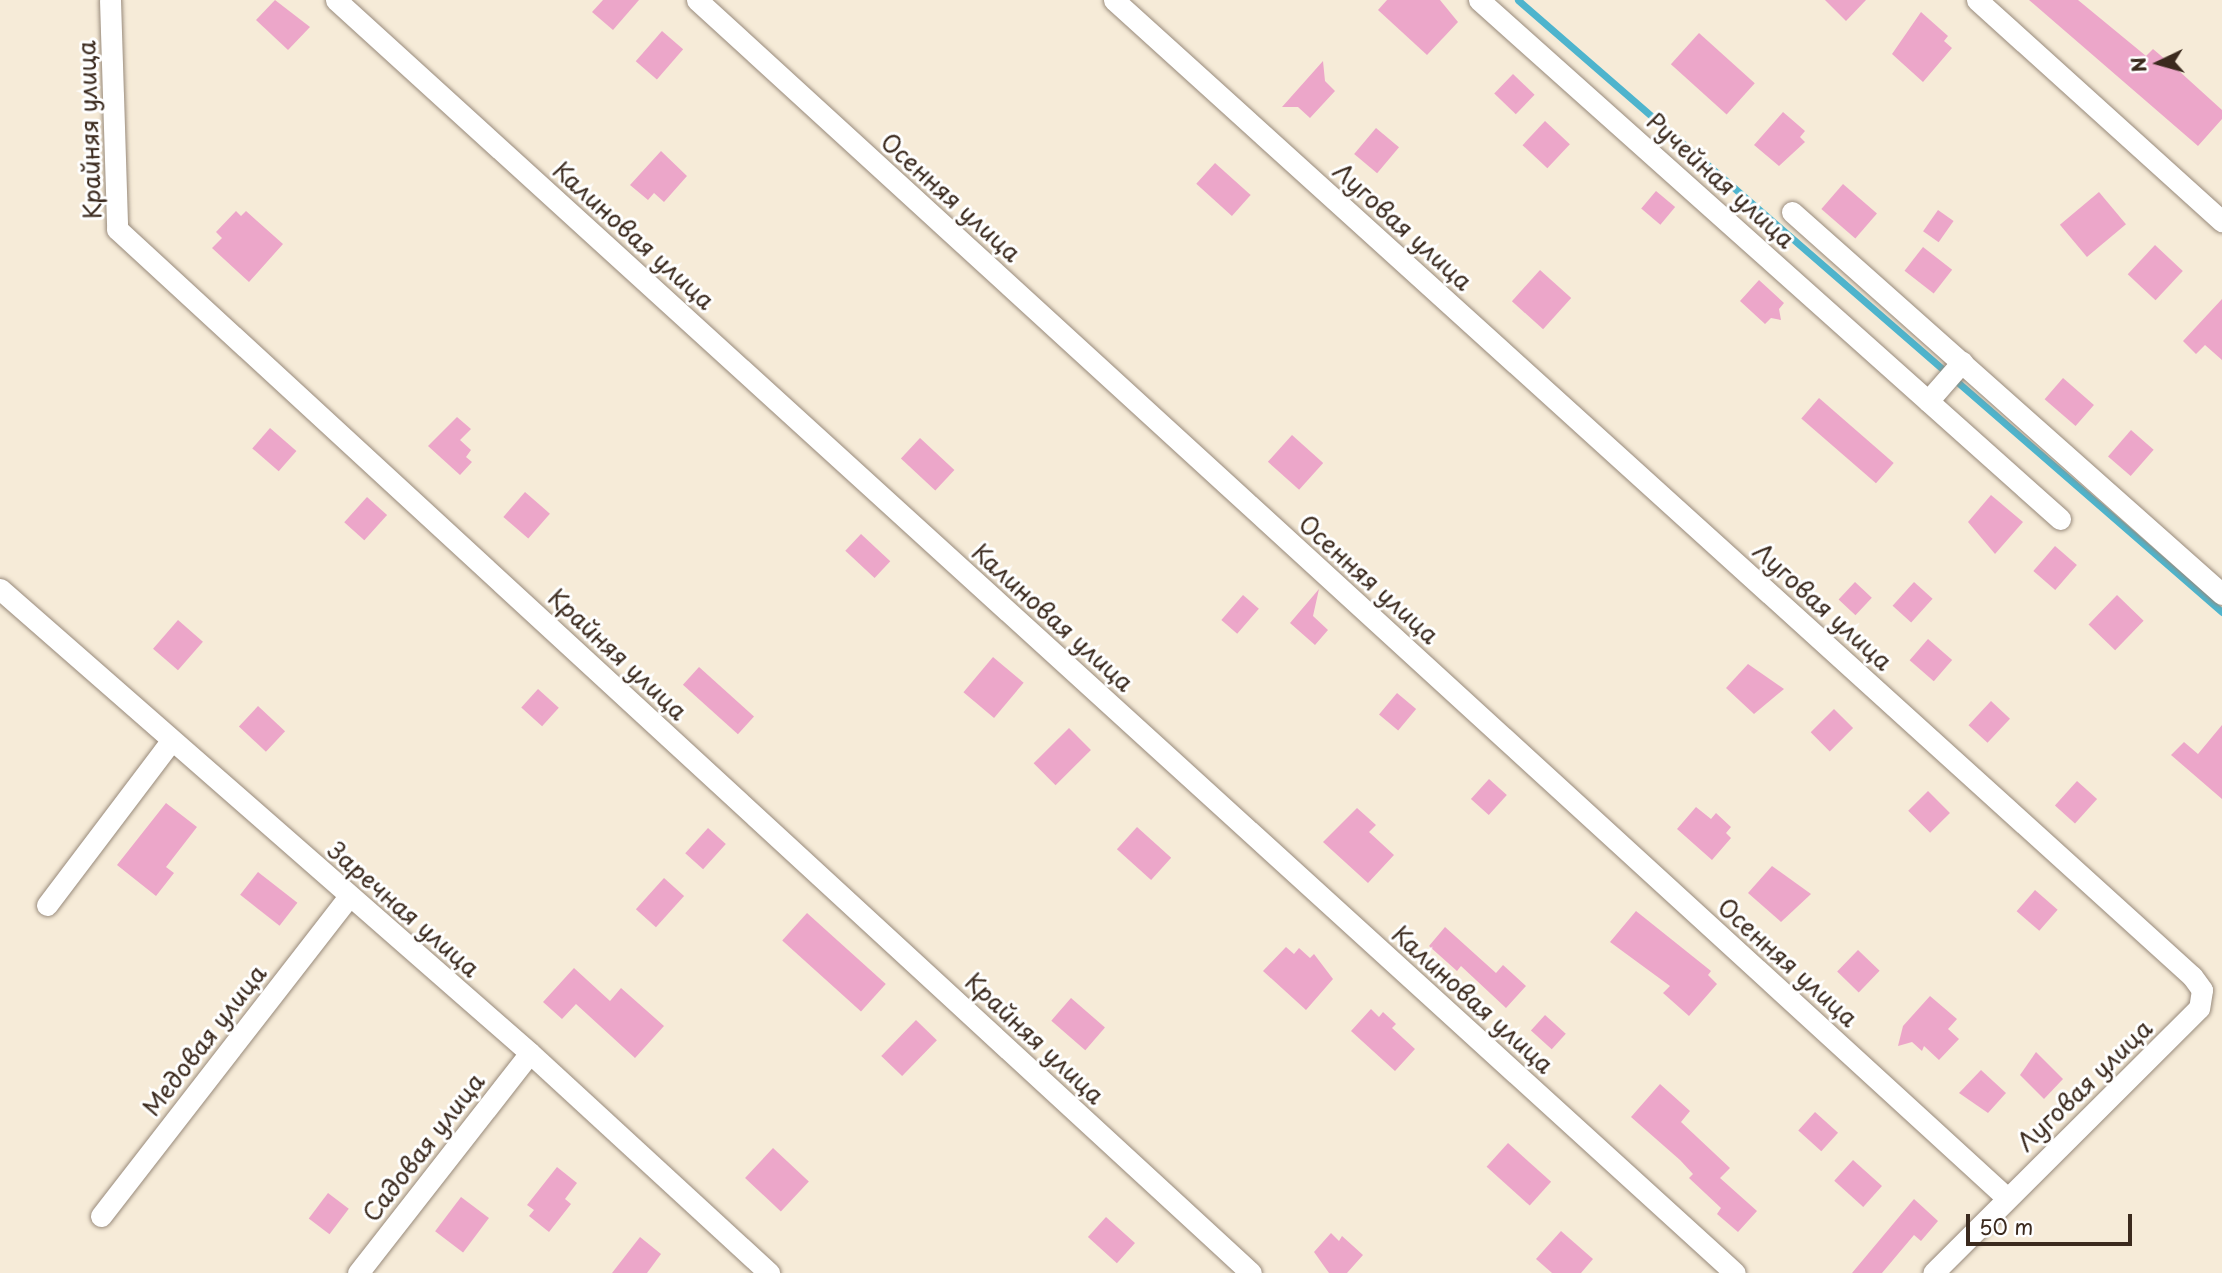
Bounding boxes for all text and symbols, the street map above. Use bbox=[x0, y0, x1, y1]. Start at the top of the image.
north arrow bbox=[2124, 28, 2194, 98]
street label: Крайняя улица bbox=[71, 40, 107, 220]
text: N bbox=[2123, 56, 2153, 74]
street label: Ручейная улица bbox=[1641, 106, 1801, 254]
street label: Осенняя улица bbox=[875, 126, 1027, 268]
street label: Калиновая улица bbox=[547, 155, 721, 315]
street label: Луговая улица bbox=[1328, 156, 1478, 296]
street label: Осенняя улица bbox=[1293, 508, 1445, 650]
street label: Луговая улица bbox=[1748, 536, 1898, 676]
street label: Калиновая улица bbox=[966, 537, 1140, 697]
street label: Крайняя улица bbox=[542, 582, 694, 726]
street label: Заречная улица bbox=[322, 835, 486, 983]
street label: Осенняя улица bbox=[1712, 891, 1864, 1033]
street label: Калиновая улица bbox=[1386, 919, 1560, 1079]
street label: Медовая улица bbox=[136, 959, 272, 1121]
street label: Крайняя улица bbox=[959, 966, 1111, 1110]
street label: Луговая улица bbox=[2010, 1013, 2158, 1157]
street label: Садовая улица bbox=[356, 1067, 490, 1227]
scale bar bbox=[1970, 1200, 2136, 1244]
text: 50 m bbox=[1979, 1210, 2033, 1242]

